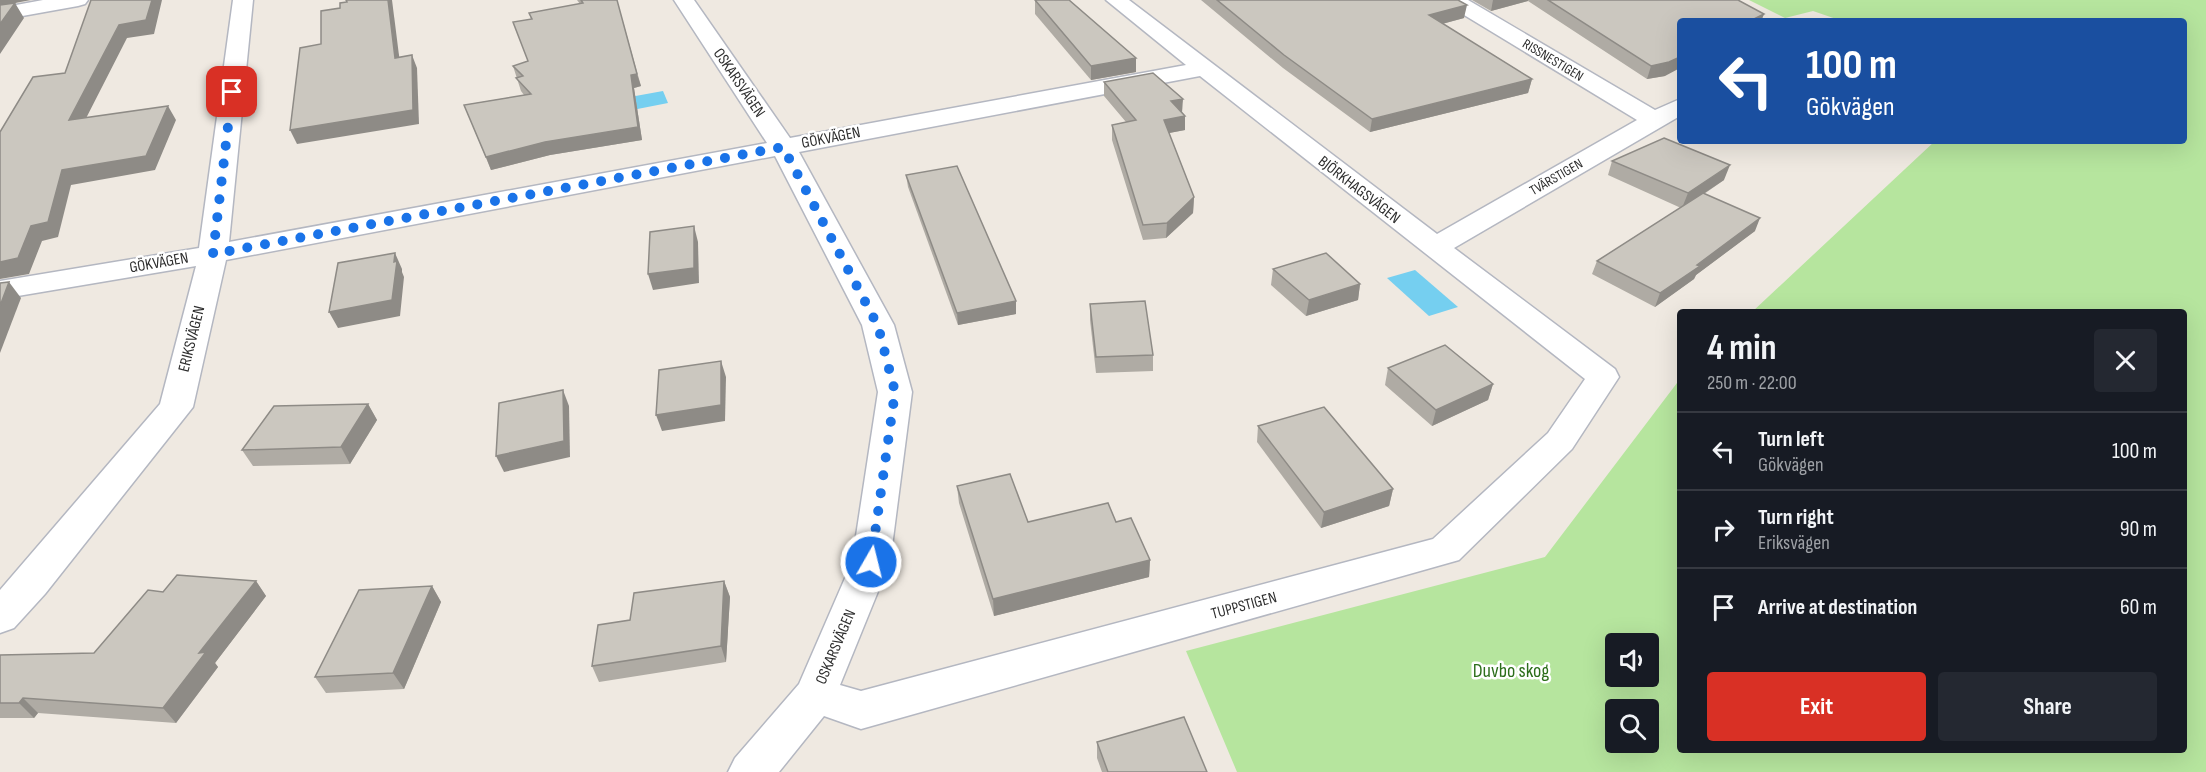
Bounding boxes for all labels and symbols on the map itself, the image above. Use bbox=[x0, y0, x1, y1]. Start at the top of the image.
street label: RISSNESTIGEN bbox=[1519, 35, 1587, 85]
street label: OSKARSVÄGEN bbox=[709, 45, 769, 121]
pin bbox=[206, 66, 257, 117]
street label: GÖKVÄGEN bbox=[800, 123, 862, 153]
street label: BJÖRKHAGSVÄGEN bbox=[1314, 152, 1404, 228]
street label: TVÄRSTIGEN bbox=[1526, 155, 1586, 199]
street label: GÖKVÄGEN bbox=[128, 248, 190, 278]
street label: ERIKSVÄGEN bbox=[175, 304, 209, 374]
position arrow bbox=[839, 530, 903, 594]
street label: TUPPSTIGEN bbox=[1209, 588, 1279, 624]
street label: OSKARSVÄGEN bbox=[812, 607, 860, 687]
park label: Duvbo skog bbox=[1473, 659, 1549, 683]

